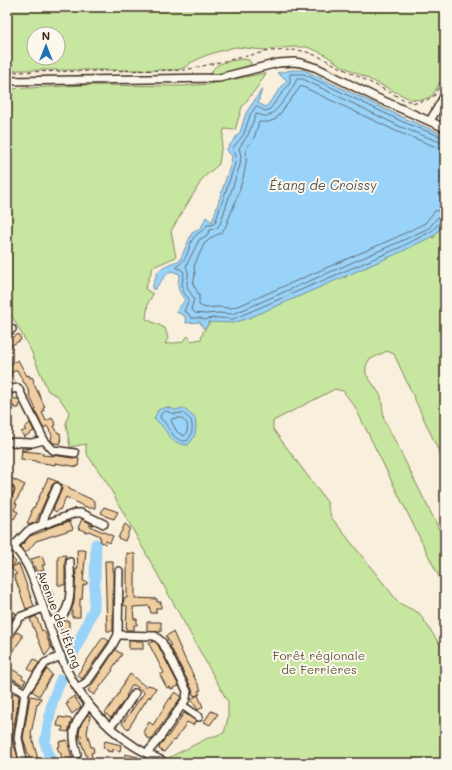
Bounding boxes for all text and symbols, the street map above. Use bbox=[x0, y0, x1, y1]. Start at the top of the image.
north arrow bbox=[26, 26, 66, 66]
text: N bbox=[42, 28, 50, 43]
water label: Étang de Croissy bbox=[269, 176, 377, 193]
street label: Avenue de l'Étang bbox=[34, 568, 86, 670]
park label: Forêt régionale de Ferrières bbox=[273, 647, 365, 677]

